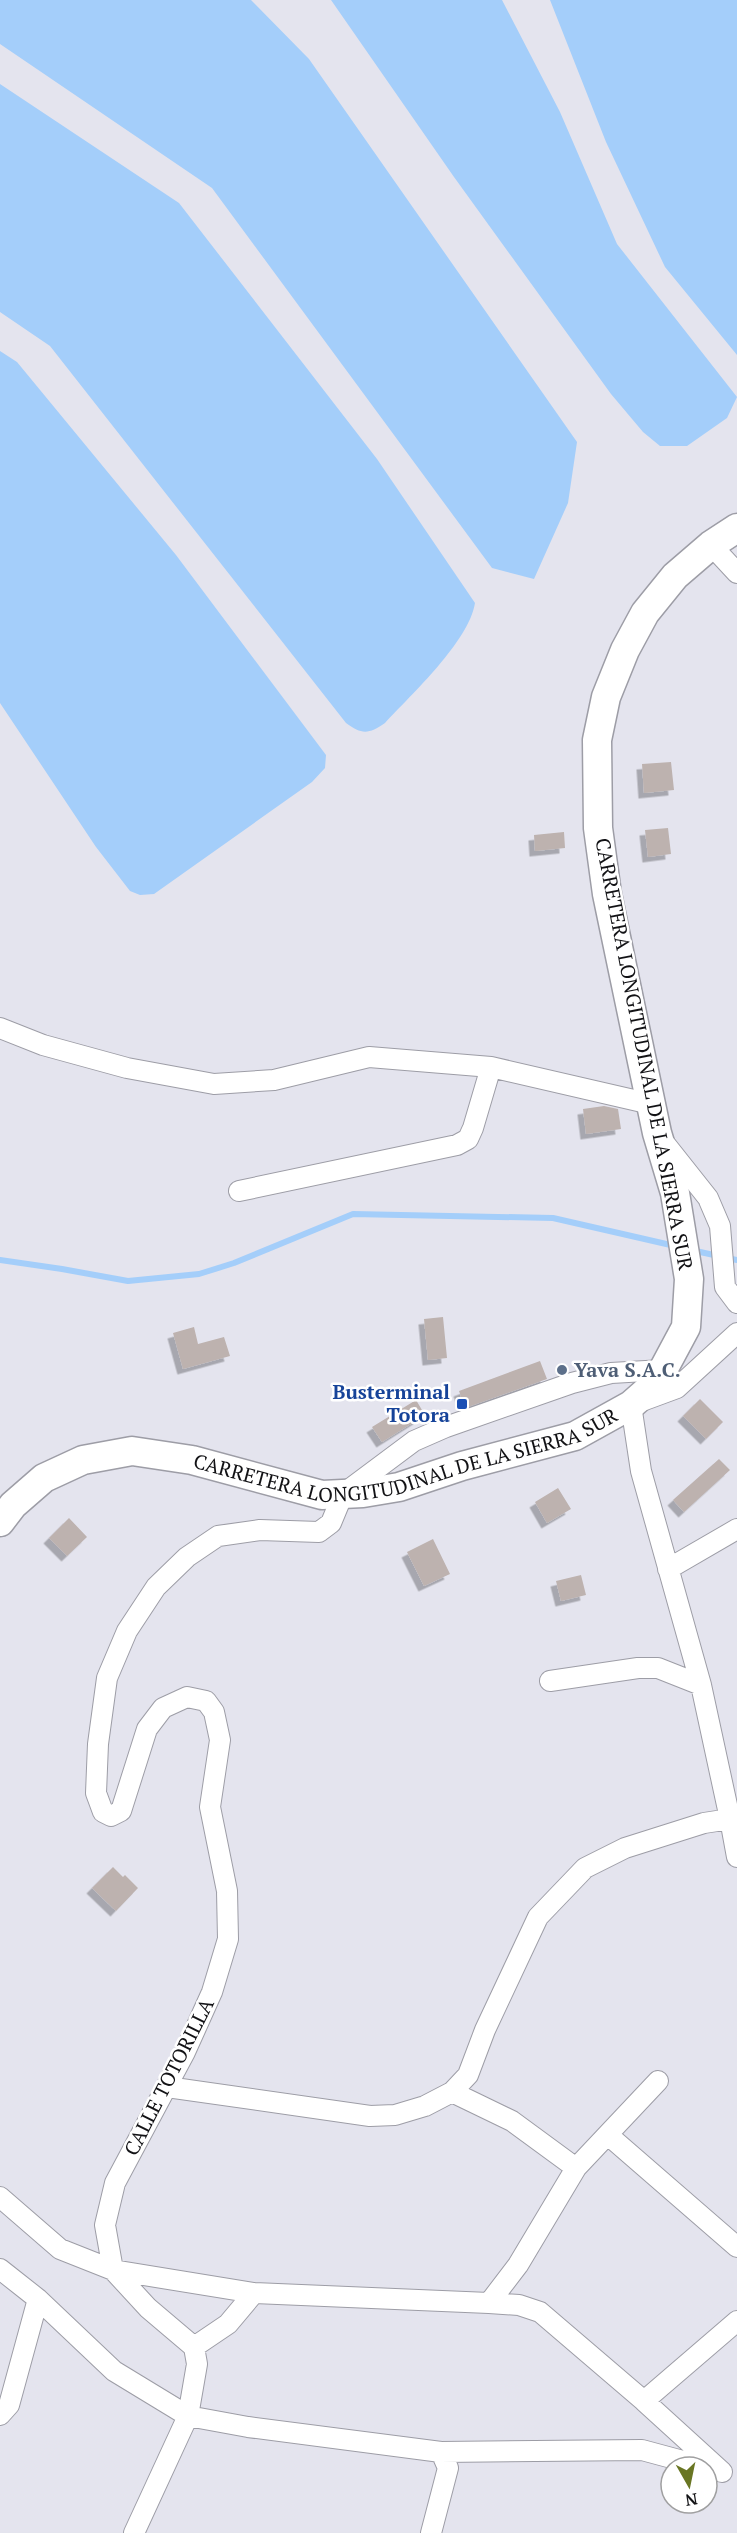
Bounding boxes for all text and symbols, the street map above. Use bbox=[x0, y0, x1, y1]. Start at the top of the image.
street label: CARRETERA LONGITUDINAL DE LA SIERRA SUR bbox=[589, 836, 700, 1273]
place label: Yava S.A.C. bbox=[574, 1356, 681, 1383]
marker: Yava S.A.C. bbox=[555, 1363, 569, 1377]
place label: Busterminal Totora bbox=[332, 1378, 450, 1428]
marker: Busterminal Totora bbox=[455, 1397, 469, 1411]
street label: CARRETERA LONGITUDINAL DE LA SIERRA SUR bbox=[191, 1401, 622, 1508]
street label: CALLE TOTORILLA bbox=[117, 1993, 220, 2160]
north arrow bbox=[659, 2455, 719, 2515]
text: N bbox=[684, 2488, 699, 2512]

